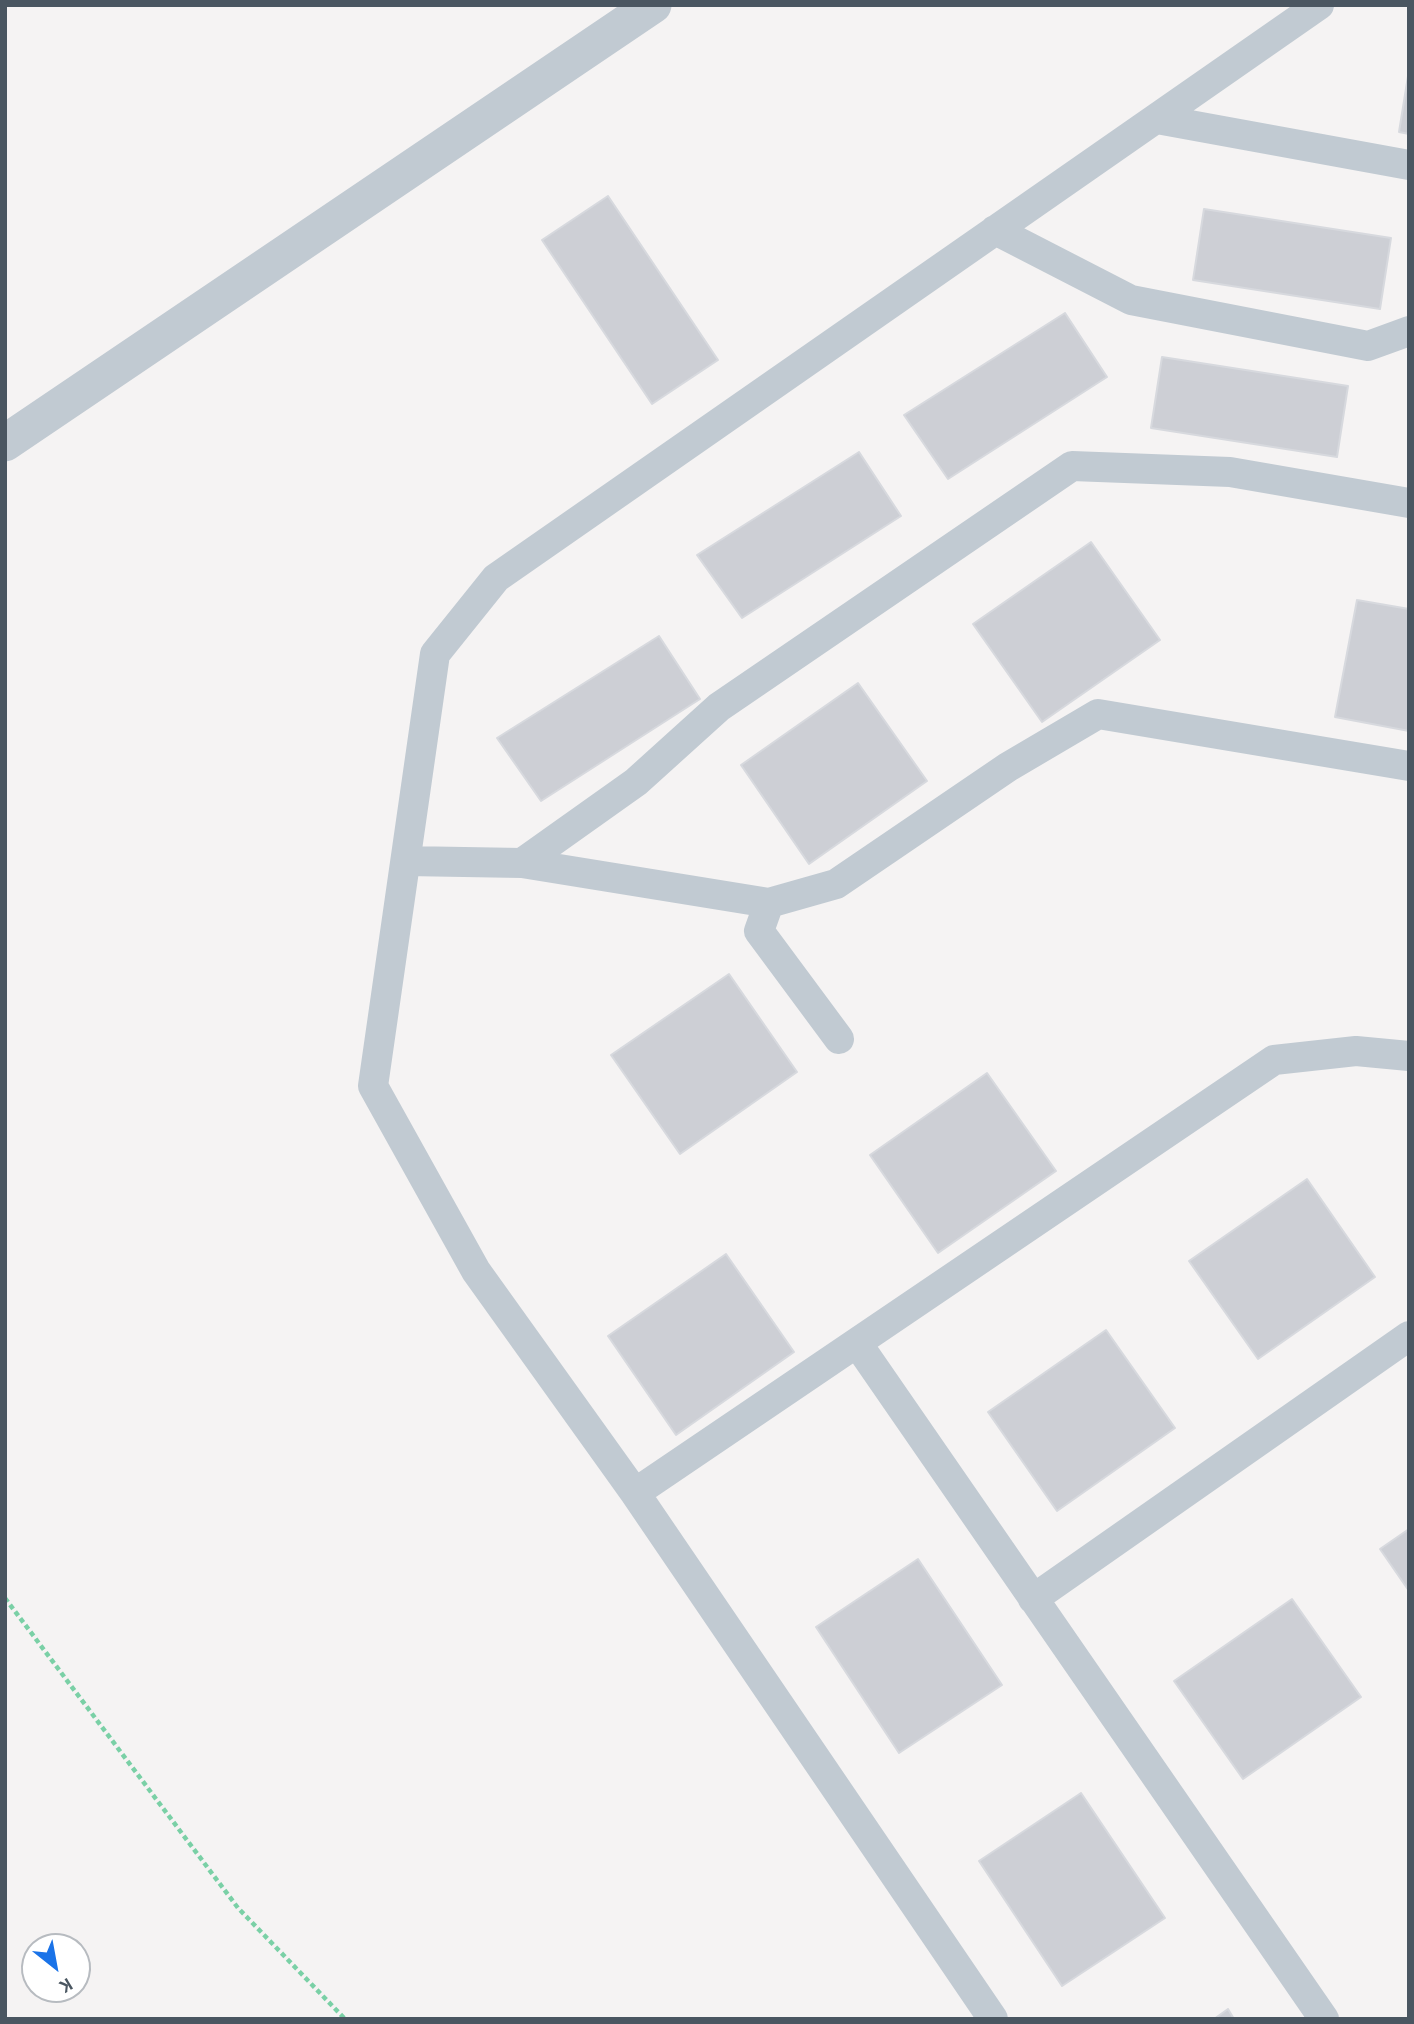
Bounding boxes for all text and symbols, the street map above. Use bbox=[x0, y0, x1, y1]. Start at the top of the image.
north arrow bbox=[21, 1933, 91, 2003]
text: K bbox=[56, 1974, 76, 1996]

